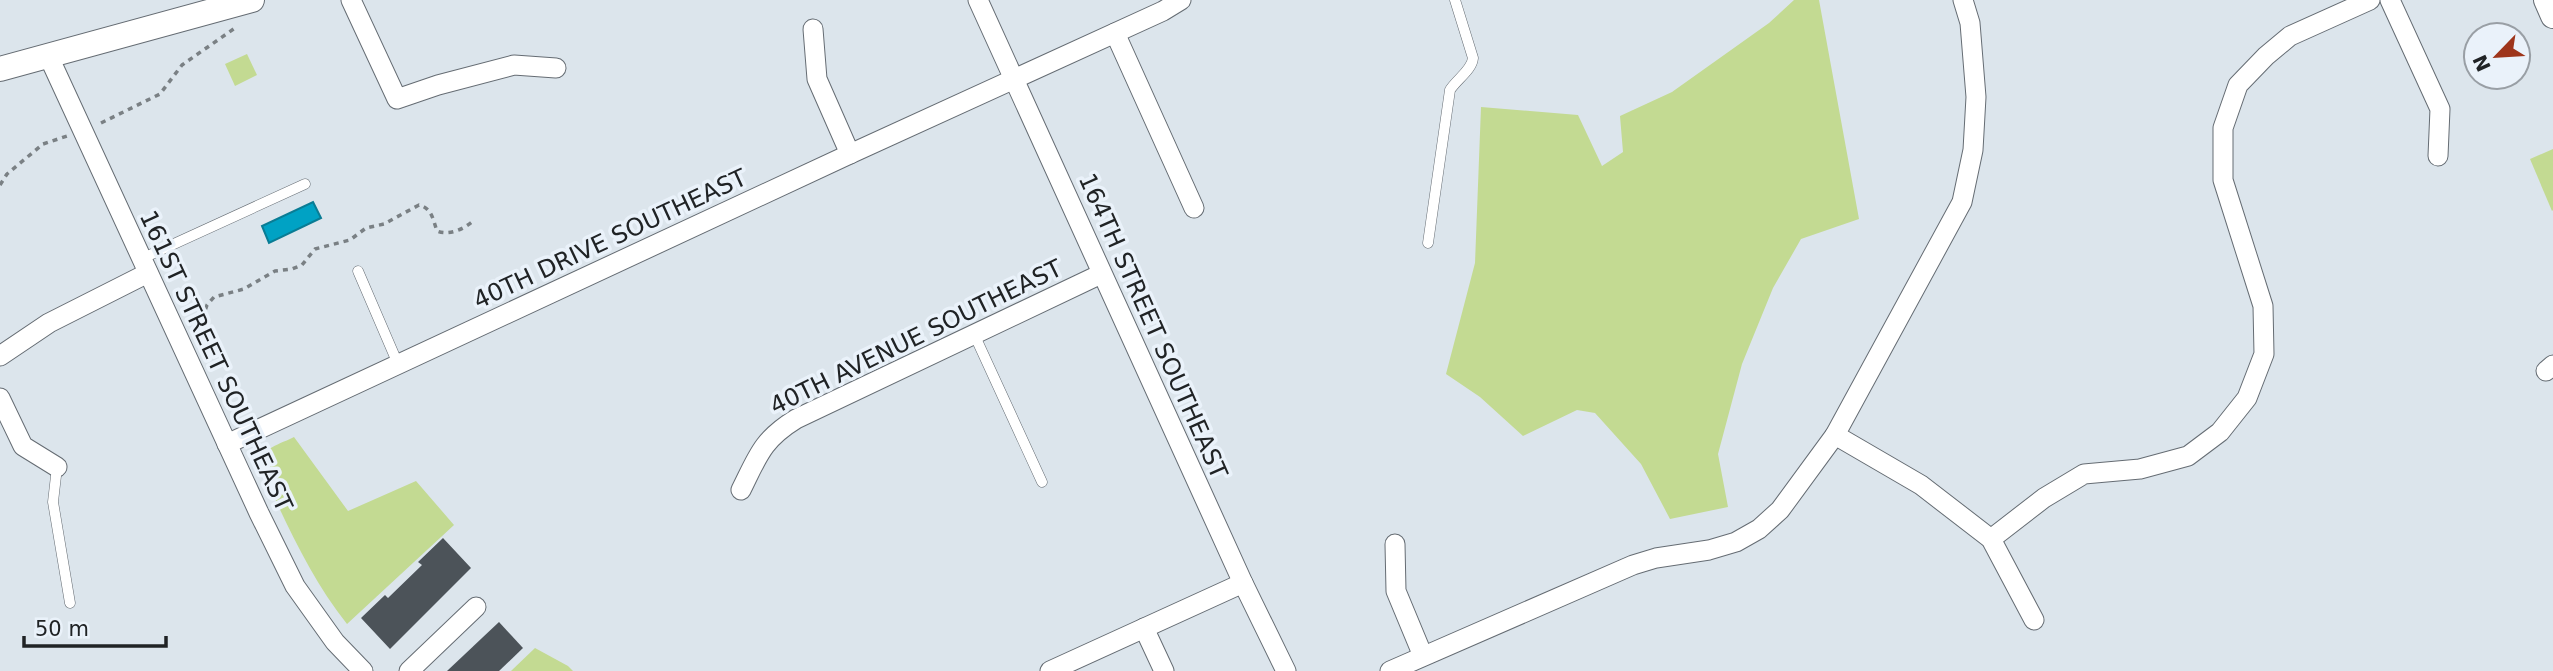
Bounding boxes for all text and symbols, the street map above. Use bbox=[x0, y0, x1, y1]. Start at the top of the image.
north arrow bbox=[2462, 21, 2532, 91]
text: N bbox=[2468, 51, 2495, 75]
street label: 40TH DRIVE SOUTHEAST bbox=[469, 163, 751, 315]
street label: 164TH STREET SOUTHEAST bbox=[1073, 169, 1233, 483]
street label: 161ST STREET SOUTHEAST bbox=[134, 206, 298, 516]
street label: 40TH AVENUE SOUTHEAST bbox=[765, 254, 1067, 420]
scale bar bbox=[24, 604, 166, 648]
text: 50 m bbox=[35, 617, 89, 641]

